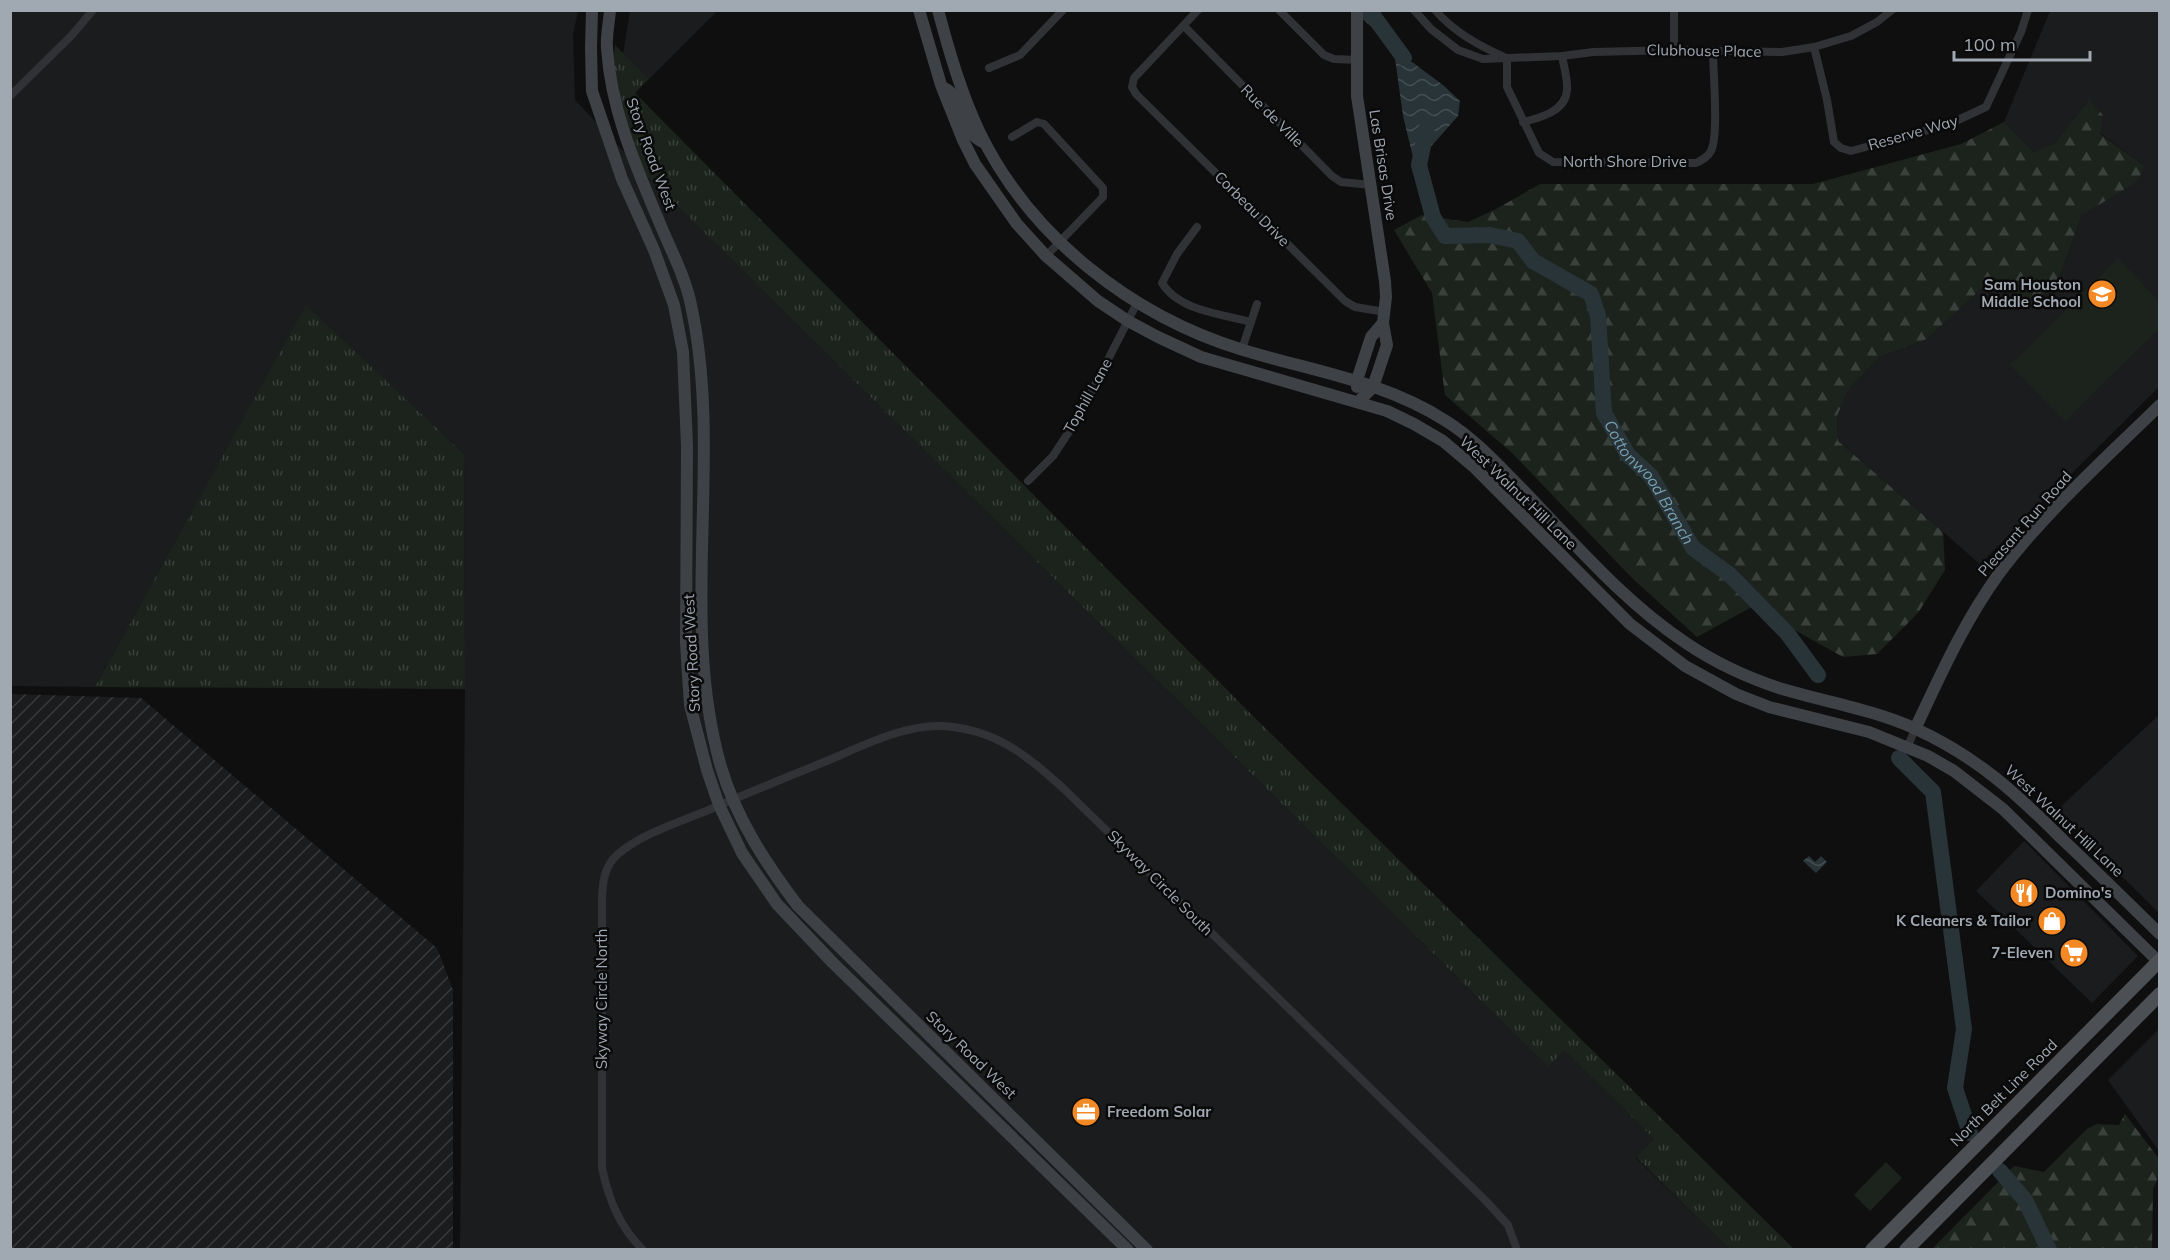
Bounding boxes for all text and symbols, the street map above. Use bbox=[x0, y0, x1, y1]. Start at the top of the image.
scale bar bbox=[1954, 24, 2090, 62]
text: 100 m bbox=[1963, 33, 2016, 56]
street label: Clubhouse Place bbox=[1646, 40, 1762, 61]
street label: Rue de Ville bbox=[1237, 80, 1308, 151]
street label: Story Road West bbox=[622, 95, 681, 213]
street label: Las Brisas Drive bbox=[1365, 108, 1402, 222]
street label: Reserve Way bbox=[1866, 111, 1960, 154]
street label: North Shore Drive bbox=[1563, 152, 1687, 171]
street label: Corbeau Drive bbox=[1211, 167, 1294, 250]
place label: Sam Houston Middle School bbox=[1981, 275, 2081, 311]
school or university icon: Sam Houston Middle School bbox=[2086, 278, 2118, 310]
street label: Tophill Lane bbox=[1059, 355, 1116, 437]
water label: Cottonwood Branch bbox=[1600, 416, 1699, 548]
street label: West Walnut Hill Lane bbox=[1456, 432, 1581, 554]
street label: Pleasant Run Road bbox=[1974, 467, 2076, 580]
street label: Story Road West bbox=[679, 594, 704, 712]
street label: West Walnut Hill Lane bbox=[2001, 761, 2128, 881]
street label: Skyway Circle South bbox=[1104, 826, 1217, 939]
restaurant icon: Domino's bbox=[2008, 877, 2040, 909]
place label: Domino's bbox=[2045, 883, 2112, 902]
shop icon: K Cleaners & Tailor bbox=[2036, 905, 2068, 937]
place label: K Cleaners & Tailor bbox=[1896, 911, 2031, 930]
street label: Skyway Circle North bbox=[592, 929, 611, 1069]
supermarket icon: 7-Eleven bbox=[2058, 937, 2090, 969]
place label: 7-Eleven bbox=[1991, 943, 2053, 962]
street label: Story Road West bbox=[922, 1007, 1020, 1102]
street label: North Belt Line Road bbox=[1946, 1035, 2061, 1150]
office icon: Freedom Solar bbox=[1070, 1096, 1102, 1128]
place label: Freedom Solar bbox=[1107, 1102, 1211, 1121]

